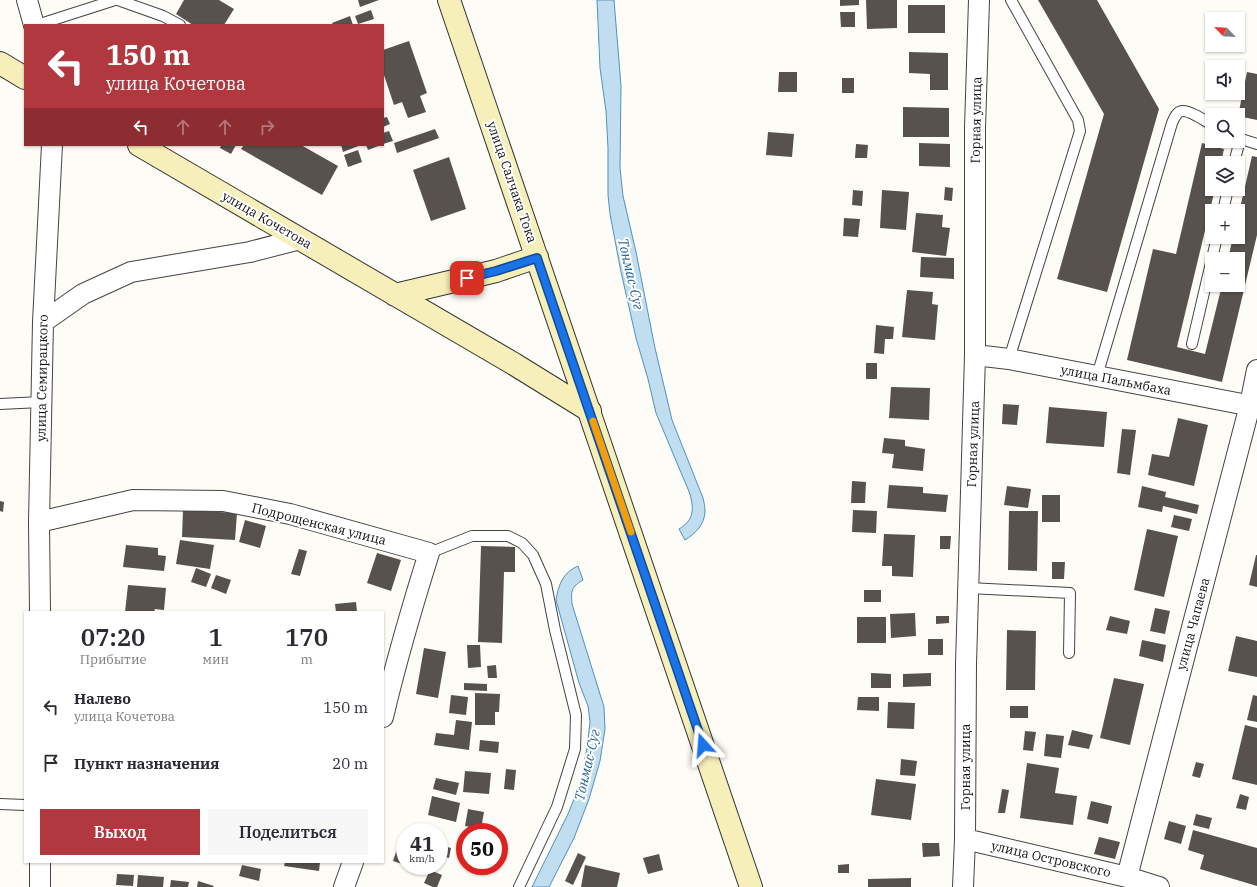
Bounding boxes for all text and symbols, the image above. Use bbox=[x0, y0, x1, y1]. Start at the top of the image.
north arrow bbox=[1205, 12, 1245, 52]
map controls bbox=[1205, 12, 1245, 292]
text: 150 m bbox=[106, 36, 190, 73]
icon: left bbox=[40, 40, 92, 92]
button: sound bbox=[1205, 60, 1245, 100]
text: улица Кочетова bbox=[106, 72, 246, 95]
street label: Горная улица bbox=[967, 77, 985, 163]
button: search bbox=[1205, 108, 1245, 148]
icon: left bbox=[130, 116, 152, 138]
icon: ahead bbox=[172, 116, 194, 138]
icon: ahead bbox=[214, 116, 236, 138]
icon: right bbox=[256, 116, 278, 138]
street label: улица Салчака Тока bbox=[483, 119, 541, 245]
button: layers bbox=[1205, 156, 1245, 196]
street label: улица Кочетова bbox=[219, 187, 315, 253]
button: + bbox=[1205, 204, 1245, 244]
water label: Тонмас-Суг bbox=[614, 236, 648, 312]
button: − bbox=[1205, 252, 1245, 292]
pin bbox=[450, 261, 484, 295]
icon: arrive bbox=[456, 267, 478, 289]
street label: улица Семирацкого bbox=[32, 314, 52, 442]
street label: улица Пальмбаха bbox=[1059, 361, 1173, 399]
street label: Горная улица bbox=[963, 400, 983, 488]
street label: Подрощенская улица bbox=[250, 499, 388, 549]
street label: улица Чапаева bbox=[1172, 576, 1214, 672]
text: 07:20 bbox=[81, 621, 146, 653]
text: 1 bbox=[209, 621, 223, 653]
text: 170 bbox=[285, 621, 328, 653]
text: Прибытие bbox=[80, 651, 146, 668]
text: мин bbox=[202, 651, 229, 668]
text: m bbox=[300, 651, 313, 668]
text: Налево bbox=[74, 689, 131, 708]
icon: left bbox=[40, 696, 62, 718]
text: 150 m bbox=[323, 698, 368, 717]
text: улица Кочетова bbox=[74, 708, 175, 725]
position arrow bbox=[682, 724, 724, 766]
street label: Горная улица bbox=[957, 724, 974, 810]
water label: Тонмас-Суг bbox=[570, 727, 604, 803]
icon: arrive bbox=[40, 752, 62, 774]
text: Пункт назначения bbox=[74, 754, 220, 773]
text: 20 m bbox=[332, 754, 368, 773]
button: Выход bbox=[40, 809, 200, 855]
button: Поделиться bbox=[208, 809, 368, 855]
speed limit sign: 50 bbox=[456, 823, 508, 875]
text: 41 bbox=[410, 830, 434, 857]
street label: улица Островского bbox=[990, 837, 1112, 881]
text: km/h bbox=[409, 852, 435, 865]

